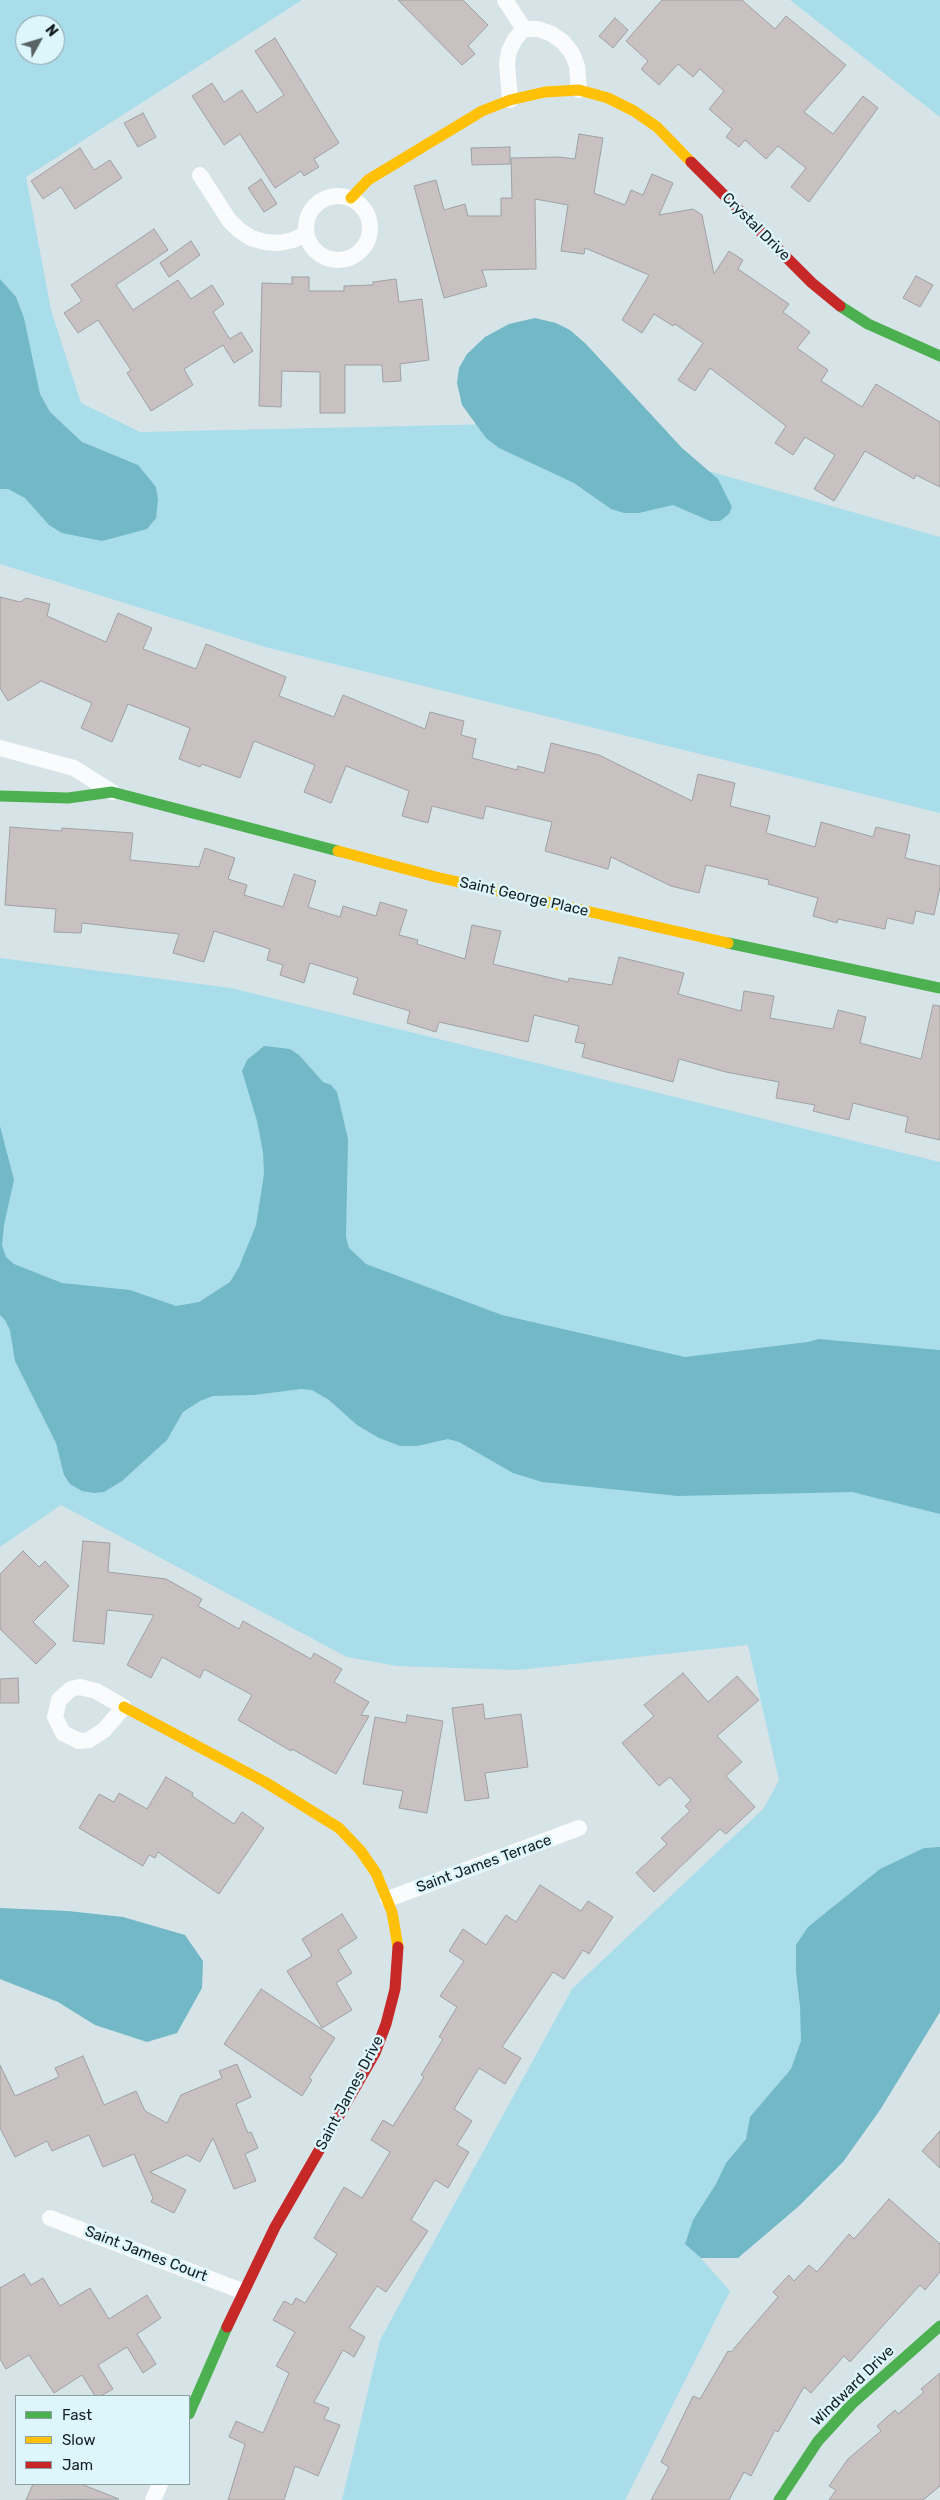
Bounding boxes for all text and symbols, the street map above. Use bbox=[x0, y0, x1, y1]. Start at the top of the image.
north arrow bbox=[15, 15, 65, 65]
text: N bbox=[41, 22, 61, 40]
street label: Crystal Drive bbox=[718, 189, 794, 265]
street label: Saint George Place bbox=[458, 873, 590, 921]
street label: Saint James Terrace bbox=[414, 1831, 554, 1897]
street label: Saint James Drive bbox=[312, 2033, 388, 2153]
street label: Saint James Court bbox=[82, 2222, 210, 2286]
street label: Windward Drive bbox=[808, 2342, 898, 2430]
legend bbox=[15, 2395, 190, 2485]
text: Fast bbox=[62, 2406, 92, 2424]
text: Slow bbox=[62, 2431, 95, 2449]
text: Jam bbox=[62, 2456, 93, 2474]

